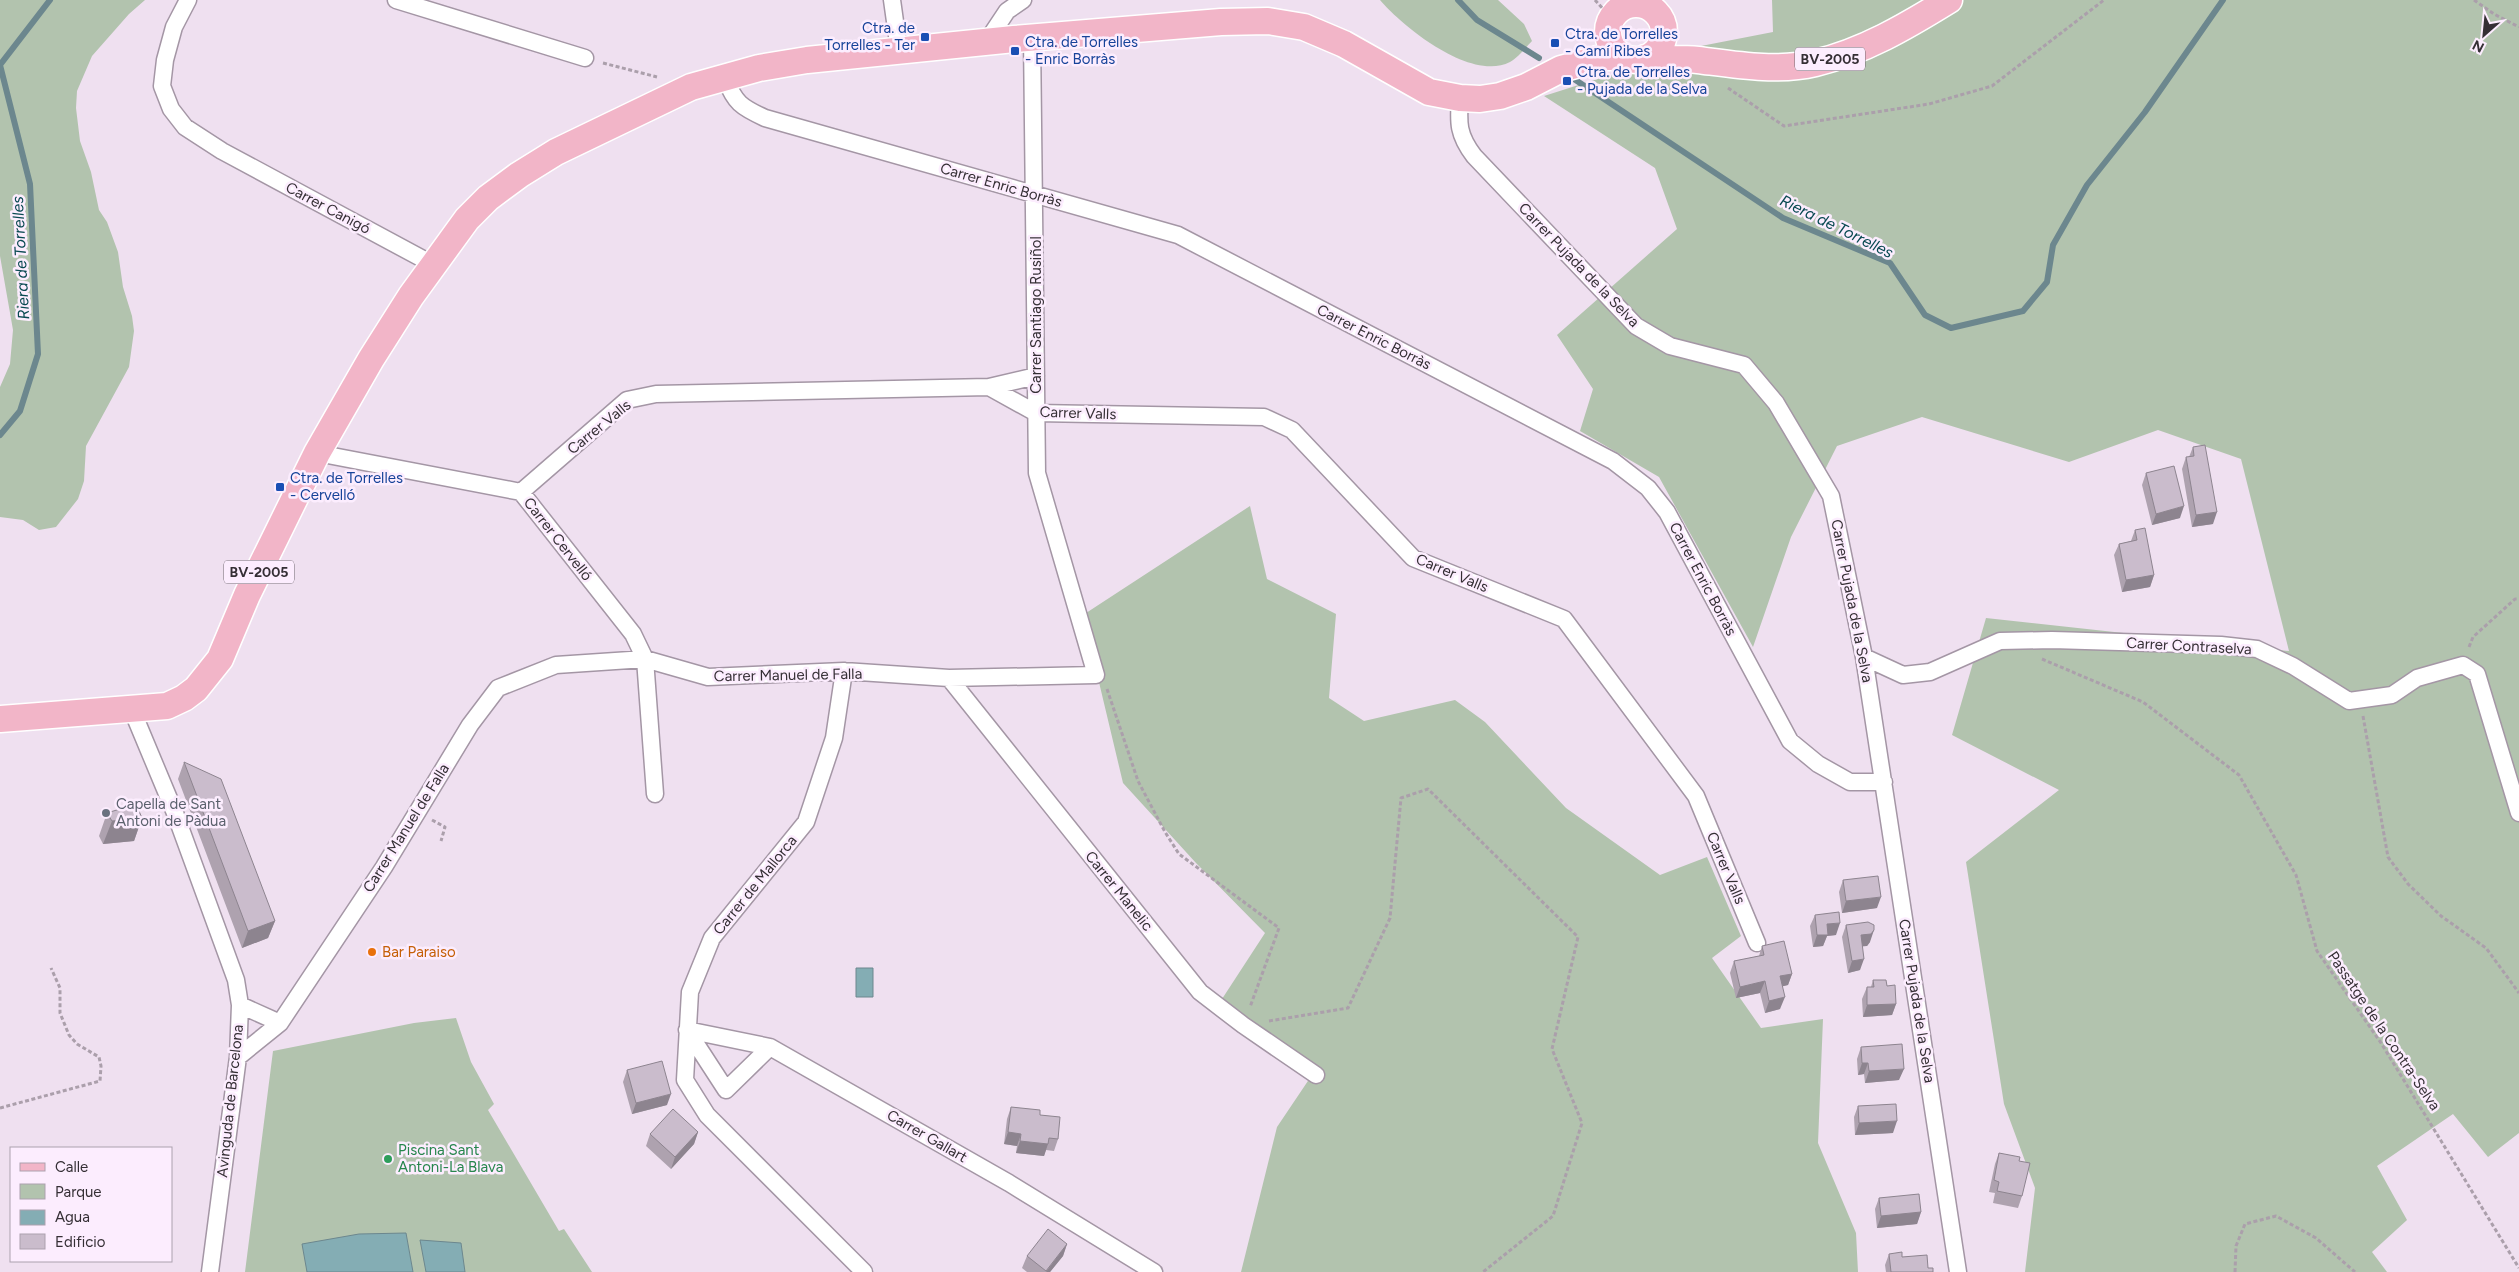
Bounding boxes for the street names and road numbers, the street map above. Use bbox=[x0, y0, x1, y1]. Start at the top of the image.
road number: BV-2005 bbox=[1795, 48, 1865, 70]
street label: Carrer Enric Borràs bbox=[938, 159, 1064, 211]
street label: Carrer Canigó bbox=[283, 178, 374, 238]
street label: Carrer Pujada de la Selva bbox=[1515, 199, 1643, 331]
street label: Carrer Santiago Rusiñol bbox=[1027, 236, 1045, 394]
street label: Carrer Enric Borràs bbox=[1314, 300, 1434, 374]
street label: Carrer Valls bbox=[564, 396, 634, 458]
street label: Carrer Valls bbox=[1039, 403, 1117, 423]
street label: Carrer Cervelló bbox=[520, 494, 596, 584]
street label: Carrer Pujada de la Selva bbox=[1827, 518, 1877, 684]
street label: Carrer Enric Borràs bbox=[1666, 519, 1740, 639]
street label: Carrer Valls bbox=[1413, 550, 1491, 596]
road number: BV-2005 bbox=[224, 560, 294, 584]
street label: Carrer Contraselva bbox=[2126, 634, 2252, 658]
street label: Carrer Manuel de Falla bbox=[714, 665, 862, 685]
street label: Carrer Manuel de Falla bbox=[359, 760, 453, 896]
street label: Carrer Valls bbox=[1703, 829, 1749, 907]
street label: Carrer de Mallorca bbox=[709, 832, 801, 938]
street label: Carrer Manelic bbox=[1081, 847, 1157, 935]
street label: Carrer Pujada de la Selva bbox=[1895, 918, 1939, 1084]
street label: Passatge de la Contra-Selva bbox=[2324, 948, 2444, 1114]
street label: Avinguda de Barcelona bbox=[213, 1024, 247, 1178]
street label: Carrer Gallart bbox=[884, 1106, 971, 1166]

